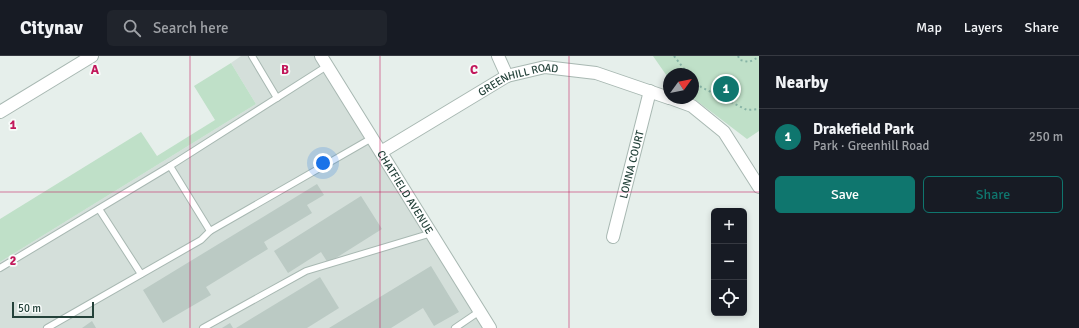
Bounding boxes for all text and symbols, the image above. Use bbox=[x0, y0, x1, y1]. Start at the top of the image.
search box bbox=[107, 10, 387, 46]
text: Citynav bbox=[20, 16, 83, 40]
icon: search bbox=[121, 17, 143, 39]
text: Search here bbox=[153, 19, 229, 37]
text: Map bbox=[916, 19, 942, 36]
text: Layers bbox=[964, 19, 1003, 36]
text: Share bbox=[1025, 19, 1059, 36]
street label: GREENHILL ROAD bbox=[476, 61, 559, 99]
text: A bbox=[91, 62, 100, 78]
text: B bbox=[281, 62, 289, 78]
text: C bbox=[470, 62, 478, 78]
north arrow bbox=[663, 68, 699, 104]
text: Nearby bbox=[775, 72, 828, 93]
pin: 1 bbox=[713, 74, 739, 104]
text: 1 bbox=[9, 117, 17, 133]
text: Drakefield Park bbox=[813, 120, 914, 138]
street label: LONNA COURT bbox=[617, 128, 646, 200]
text: 1 bbox=[784, 129, 792, 145]
text: 250 m bbox=[1029, 129, 1063, 145]
text: Park · Greenhill Road bbox=[813, 138, 929, 154]
street label: CHATFIELD AVENUE bbox=[375, 148, 436, 236]
your location bbox=[313, 153, 333, 173]
button: Save bbox=[775, 176, 915, 213]
button: Share bbox=[923, 176, 1063, 213]
map controls bbox=[711, 208, 747, 316]
button: + bbox=[711, 208, 747, 244]
button: − bbox=[711, 244, 747, 280]
text: 2 bbox=[9, 253, 17, 269]
button: locate bbox=[711, 280, 747, 316]
scale bar bbox=[12, 300, 94, 319]
text: 50 m bbox=[18, 302, 41, 315]

